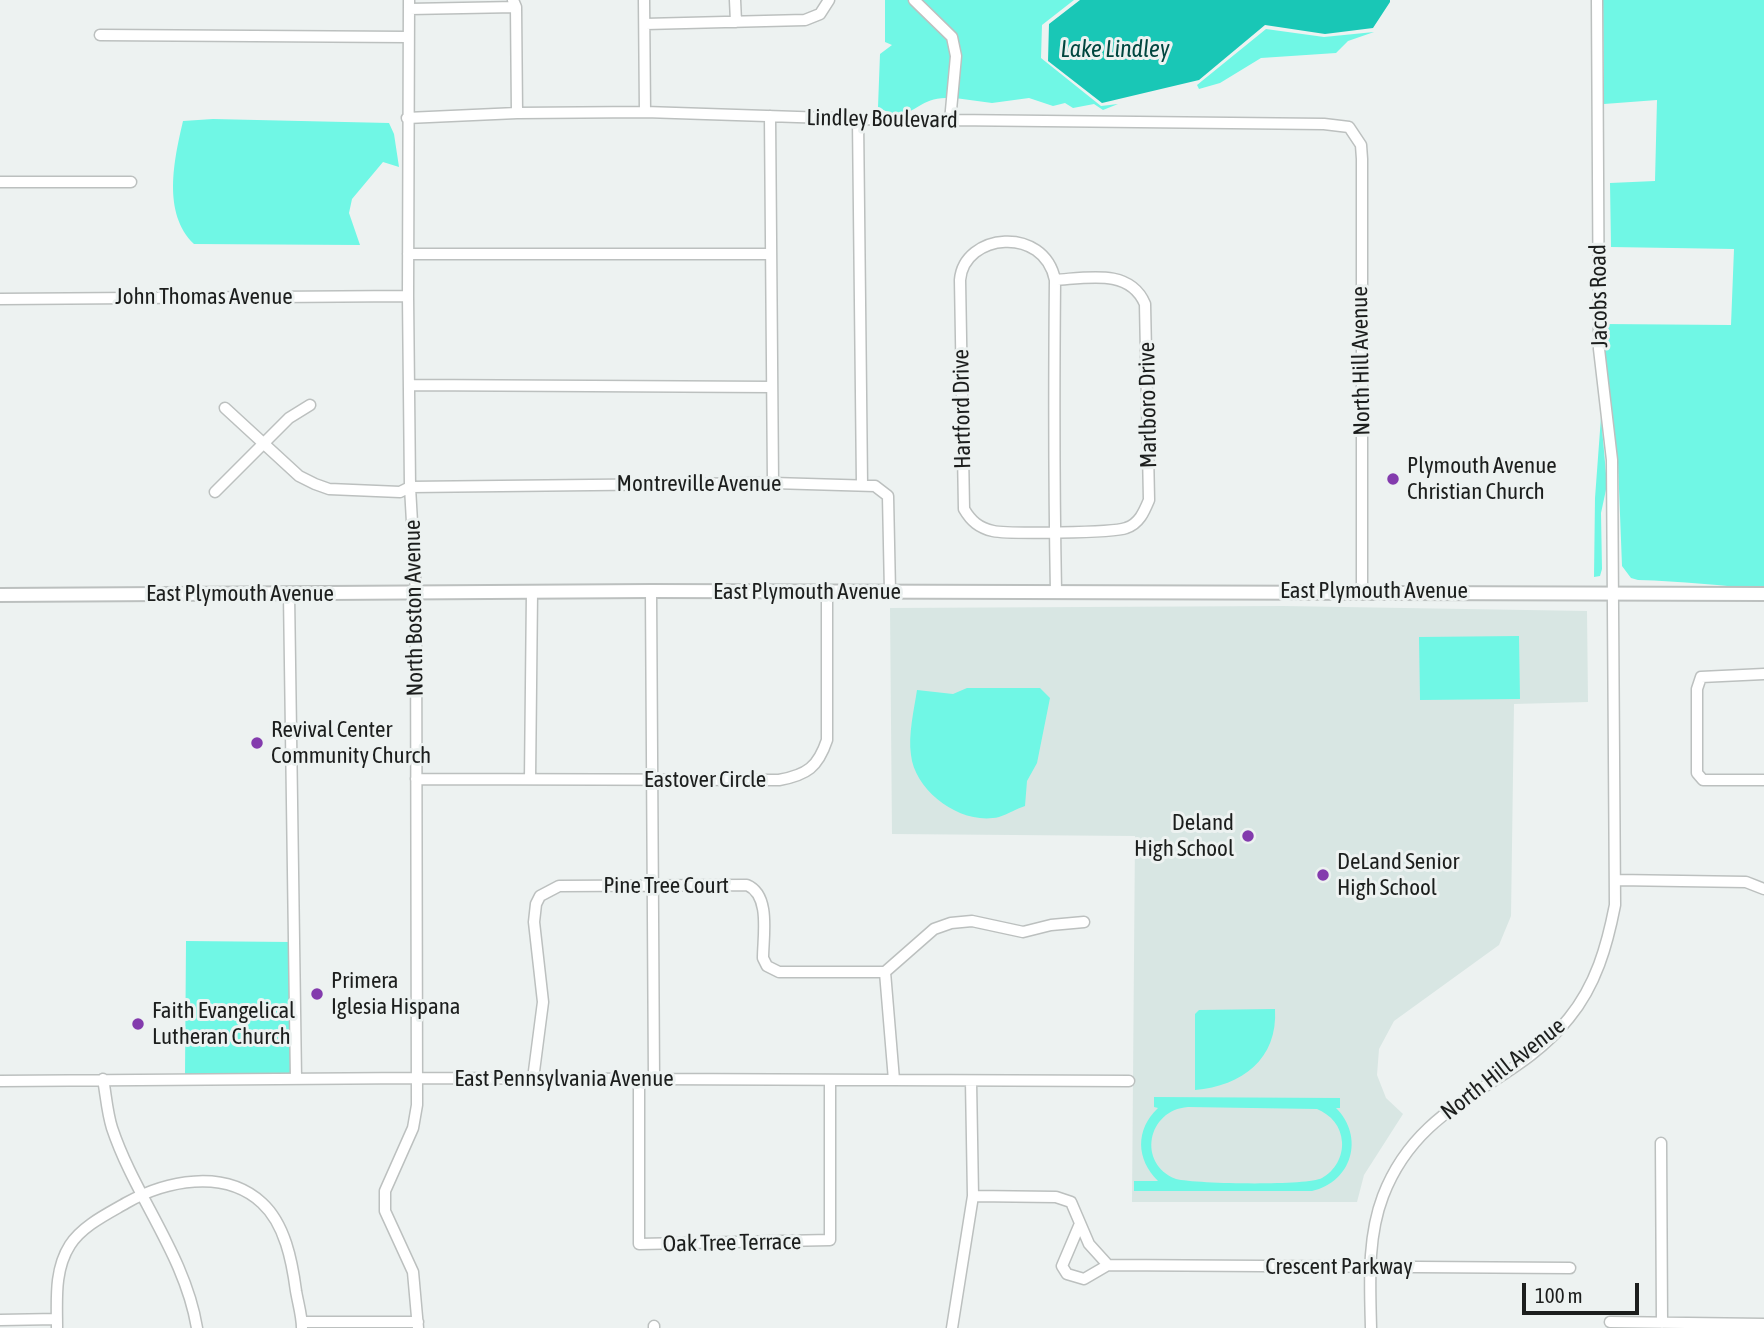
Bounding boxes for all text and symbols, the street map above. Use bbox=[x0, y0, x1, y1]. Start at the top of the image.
water label: Lake Lindley bbox=[1060, 35, 1170, 63]
street label: Lindley Boulevard bbox=[806, 104, 958, 134]
street label: Jacobs Road bbox=[1584, 244, 1614, 348]
street label: John Thomas Avenue bbox=[115, 283, 293, 311]
street label: North Hill Avenue bbox=[1346, 286, 1376, 436]
street label: Marlboro Drive bbox=[1133, 342, 1163, 468]
street label: Hartford Drive bbox=[947, 349, 977, 469]
place label: Plymouth Avenue Christian Church bbox=[1407, 452, 1557, 506]
street label: Montreville Avenue bbox=[617, 470, 781, 498]
marker: Plymouth Avenue Christian Church bbox=[1385, 471, 1401, 487]
street label: North Boston Avenue bbox=[399, 519, 429, 697]
street label: East Plymouth Avenue bbox=[1280, 577, 1468, 605]
street label: East Plymouth Avenue bbox=[713, 578, 901, 606]
street label: East Plymouth Avenue bbox=[146, 580, 334, 608]
place label: Revival Center Community Church bbox=[271, 716, 431, 770]
marker: Revival Center Community Church bbox=[249, 735, 265, 751]
street label: Eastover Circle bbox=[644, 766, 766, 794]
place label: Deland High School bbox=[1134, 809, 1234, 863]
marker: Deland High School bbox=[1240, 828, 1256, 844]
place label: DeLand Senior High School bbox=[1337, 848, 1459, 902]
marker: DeLand Senior High School bbox=[1315, 867, 1331, 883]
street label: Pine Tree Court bbox=[603, 872, 729, 900]
place label: Primera Iglesia Hispana bbox=[331, 967, 461, 1021]
marker: Primera Iglesia Hispana bbox=[309, 986, 325, 1002]
place label: Faith Evangelical Lutheran Church bbox=[152, 997, 295, 1051]
street label: North Hill Avenue bbox=[1436, 1012, 1570, 1126]
marker: Faith Evangelical Lutheran Church bbox=[130, 1016, 146, 1032]
street label: East Pennsylvania Avenue bbox=[454, 1065, 674, 1093]
street label: Oak Tree Terrace bbox=[662, 1228, 802, 1258]
street label: Crescent Parkway bbox=[1265, 1253, 1413, 1281]
scale bar bbox=[1526, 1268, 1643, 1312]
text: 100 m bbox=[1535, 1283, 1583, 1307]

